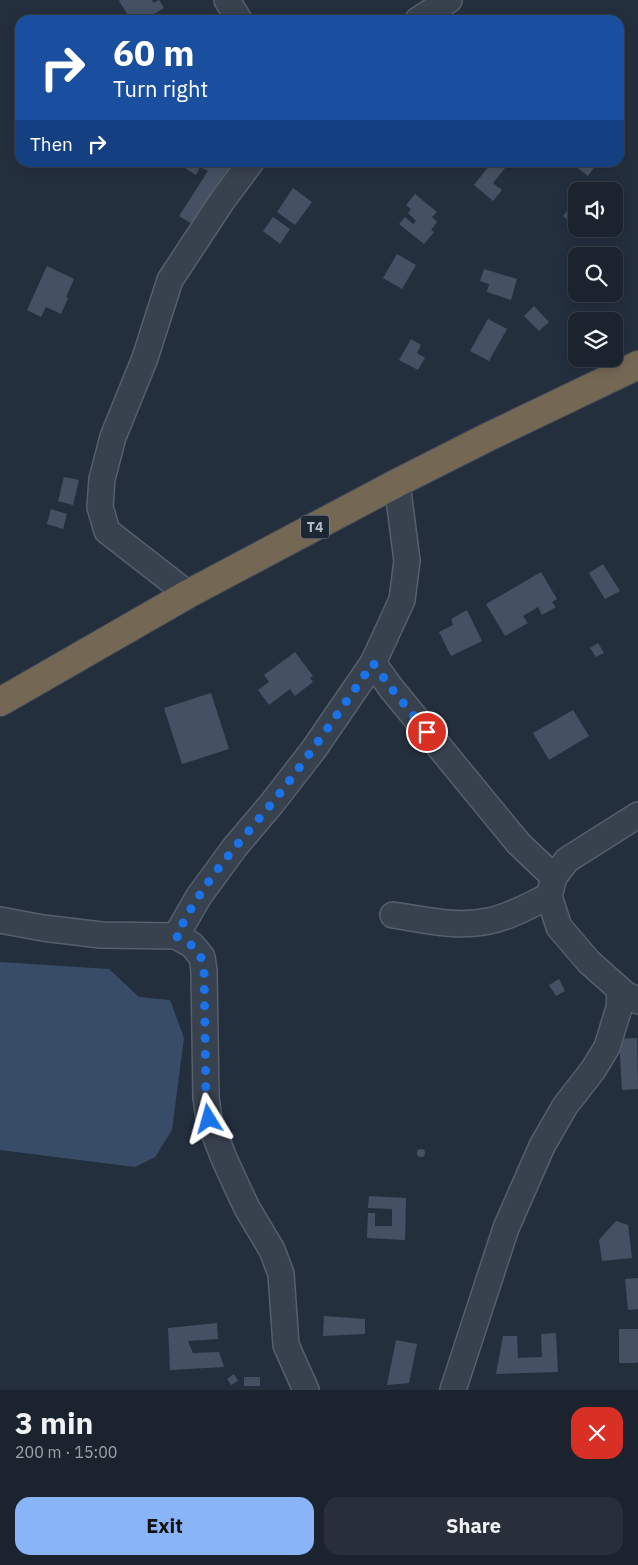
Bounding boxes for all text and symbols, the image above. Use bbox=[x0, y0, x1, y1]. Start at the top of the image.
text: 60 m bbox=[113, 30, 195, 76]
icon: right bbox=[30, 35, 95, 100]
text: Turn right bbox=[113, 74, 208, 103]
icon: right bbox=[83, 130, 111, 158]
text: Then bbox=[30, 132, 73, 156]
map controls bbox=[568, 182, 623, 367]
button: sound bbox=[568, 182, 623, 237]
button: search bbox=[568, 247, 623, 302]
button: layers bbox=[568, 312, 623, 367]
road number: T4 bbox=[301, 516, 329, 538]
pin bbox=[406, 711, 448, 753]
icon: arrive bbox=[413, 718, 441, 746]
position arrow bbox=[182, 1092, 234, 1144]
text: 3 min bbox=[15, 1403, 93, 1442]
button: close bbox=[571, 1407, 623, 1459]
text: 200 m · 15:00 bbox=[15, 1442, 117, 1462]
button: Exit bbox=[15, 1497, 314, 1555]
button: Share bbox=[324, 1497, 623, 1555]

